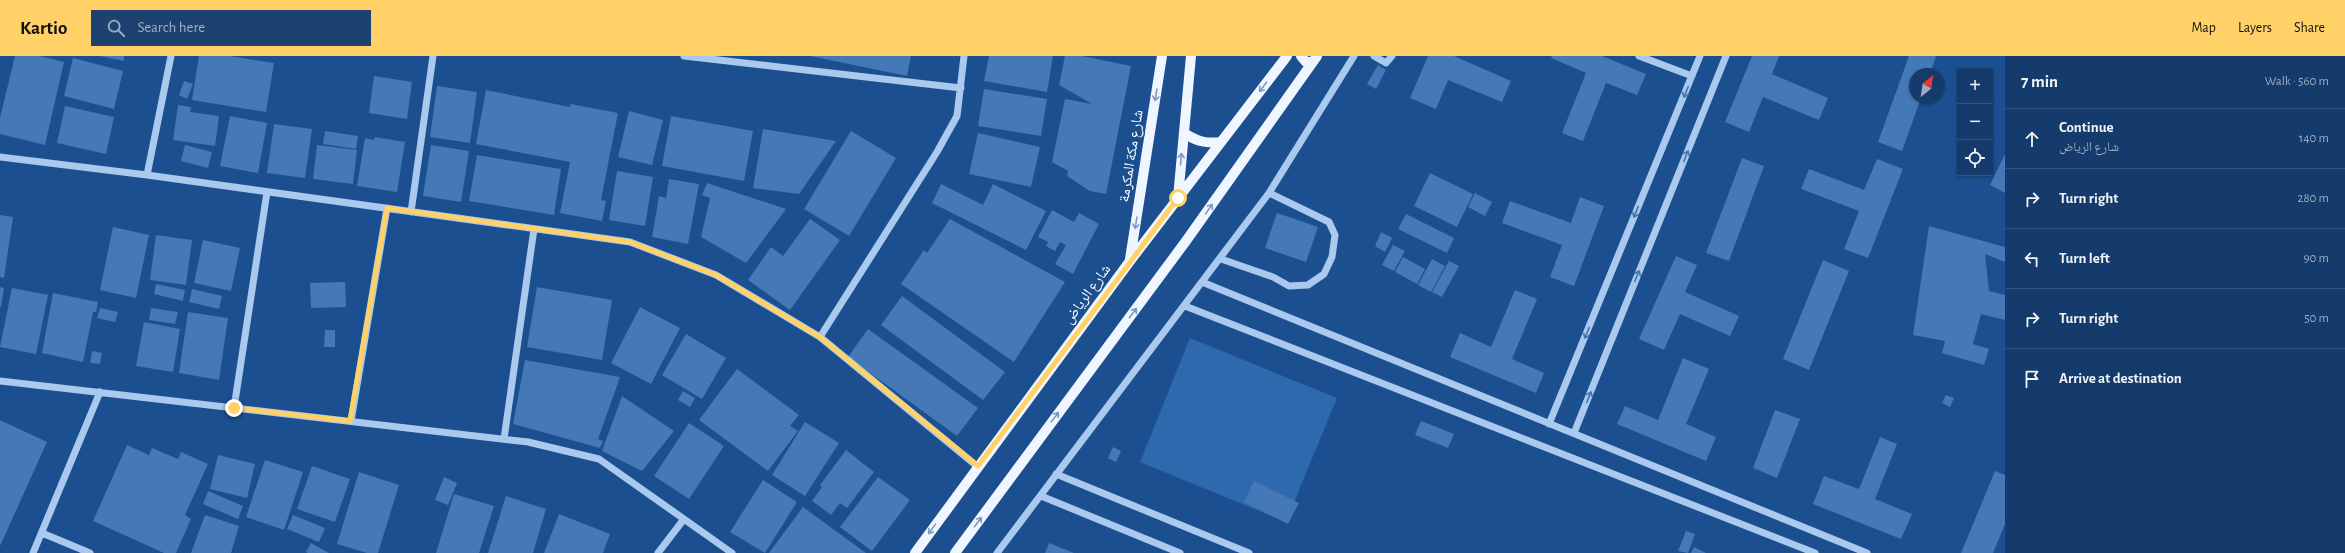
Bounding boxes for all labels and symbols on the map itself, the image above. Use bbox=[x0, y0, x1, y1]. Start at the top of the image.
north arrow bbox=[1909, 68, 1945, 104]
one-way arrow bbox=[1259, 81, 1268, 92]
one-way arrow bbox=[1681, 86, 1689, 98]
one-way arrow bbox=[1152, 88, 1160, 101]
street label: شارع مكة المكرمة bbox=[1116, 109, 1148, 204]
one-way arrow bbox=[1682, 150, 1690, 162]
one-way arrow bbox=[1178, 153, 1185, 166]
route start bbox=[1169, 189, 1187, 207]
one-way arrow bbox=[1205, 204, 1213, 215]
one-way arrow bbox=[1632, 206, 1639, 218]
one-way arrow bbox=[1132, 216, 1140, 229]
street label: شارع الرياض bbox=[1061, 262, 1115, 328]
one-way arrow bbox=[1634, 271, 1642, 283]
one-way arrow bbox=[1129, 307, 1137, 318]
one-way arrow bbox=[1582, 326, 1590, 338]
one-way arrow bbox=[1585, 392, 1593, 404]
route end bbox=[225, 399, 243, 417]
one-way arrow bbox=[1051, 412, 1060, 423]
one-way arrow bbox=[974, 516, 982, 527]
one-way arrow bbox=[928, 523, 937, 534]

